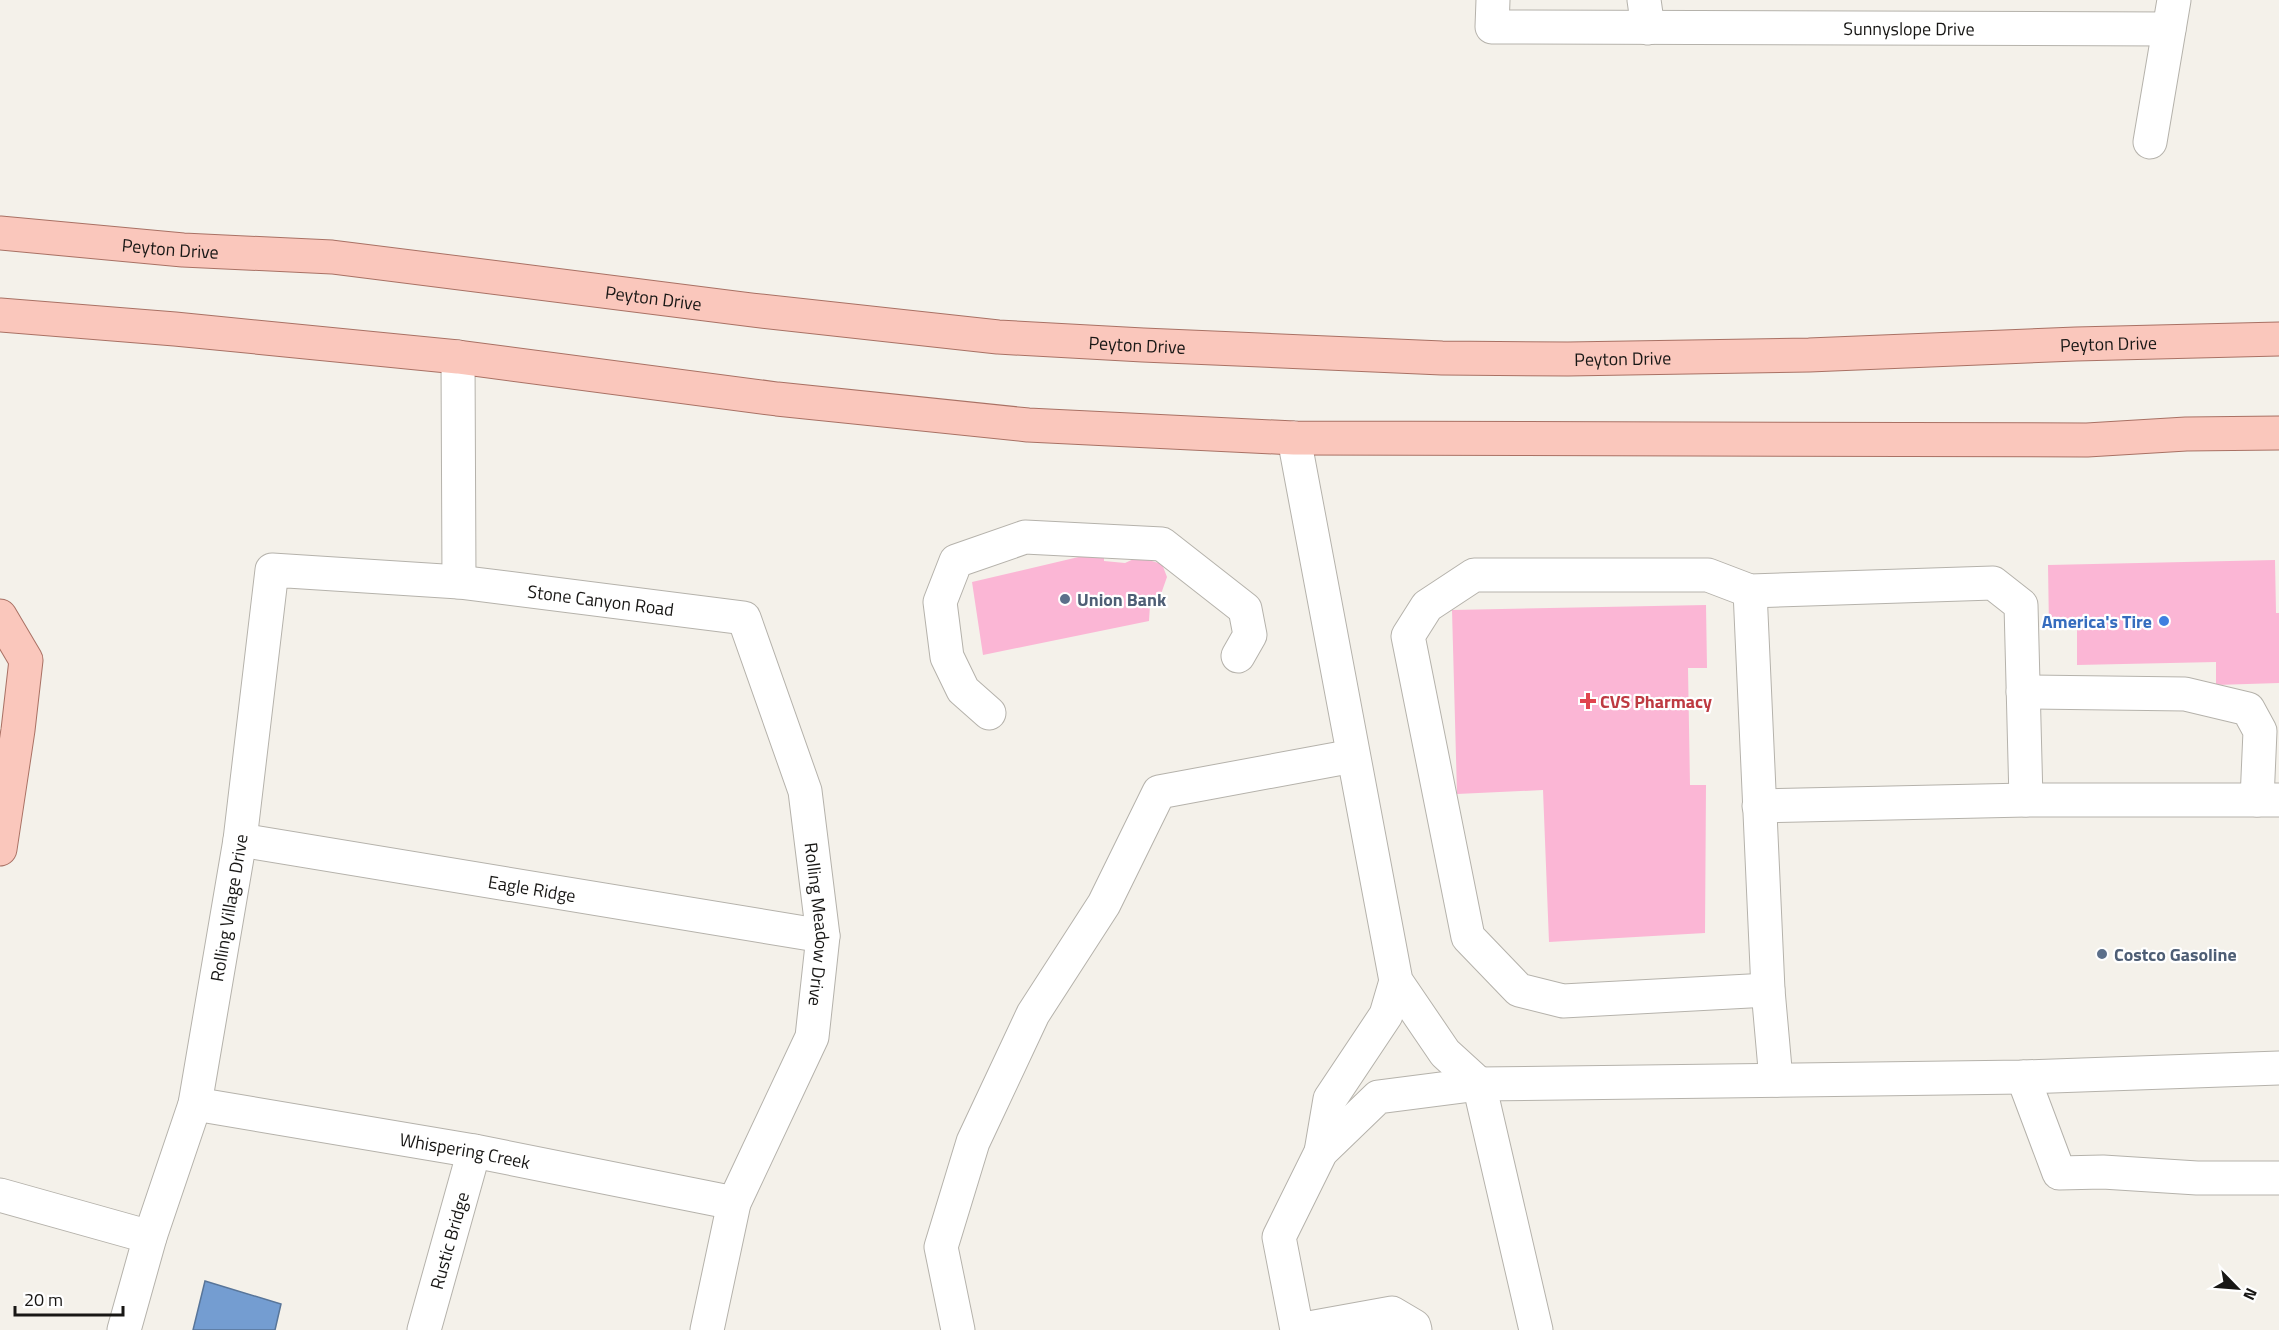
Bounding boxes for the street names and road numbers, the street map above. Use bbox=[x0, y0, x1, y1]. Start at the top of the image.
street label: Sunnyslope Drive bbox=[1843, 15, 1975, 42]
street label: Peyton Drive bbox=[121, 231, 219, 265]
street label: Peyton Drive bbox=[604, 278, 703, 317]
street label: Peyton Drive bbox=[1088, 329, 1186, 360]
street label: Peyton Drive bbox=[2059, 329, 2157, 358]
street label: Peyton Drive bbox=[1574, 344, 1672, 372]
street label: Stone Canyon Road bbox=[526, 577, 676, 623]
street label: Rolling Village Drive bbox=[203, 833, 254, 984]
street label: Rolling Meadow Drive bbox=[798, 841, 837, 1008]
street label: Eagle Ridge bbox=[486, 868, 578, 909]
street label: Whispering Creek bbox=[398, 1125, 533, 1176]
street label: Rustic Bridge bbox=[423, 1189, 476, 1292]

